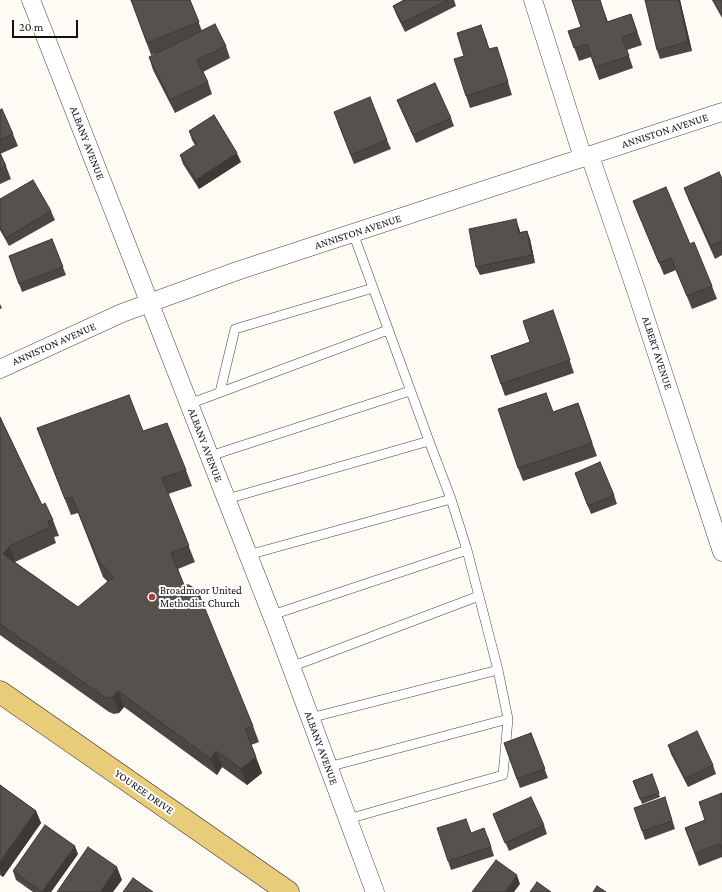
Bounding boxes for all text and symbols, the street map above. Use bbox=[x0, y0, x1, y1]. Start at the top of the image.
scale bar bbox=[14, 12, 80, 38]
text: 20 m bbox=[19, 20, 43, 34]
street label: ALBANY AVENUE bbox=[67, 104, 107, 182]
street label: ANNISTON AVENUE bbox=[620, 111, 710, 151]
street label: ANNISTON AVENUE bbox=[313, 212, 403, 252]
street label: ALBERT AVENUE bbox=[639, 315, 675, 391]
street label: ANNISTON AVENUE bbox=[10, 320, 98, 368]
street label: ALBANY AVENUE bbox=[185, 406, 225, 484]
place label: Broadmoor United Methodist Church bbox=[160, 584, 242, 610]
marker: Broadmoor United Methodist Church bbox=[147, 592, 157, 602]
street label: ALBANY AVENUE bbox=[302, 709, 340, 787]
street label: YOUREE DRIVE bbox=[112, 767, 176, 817]

